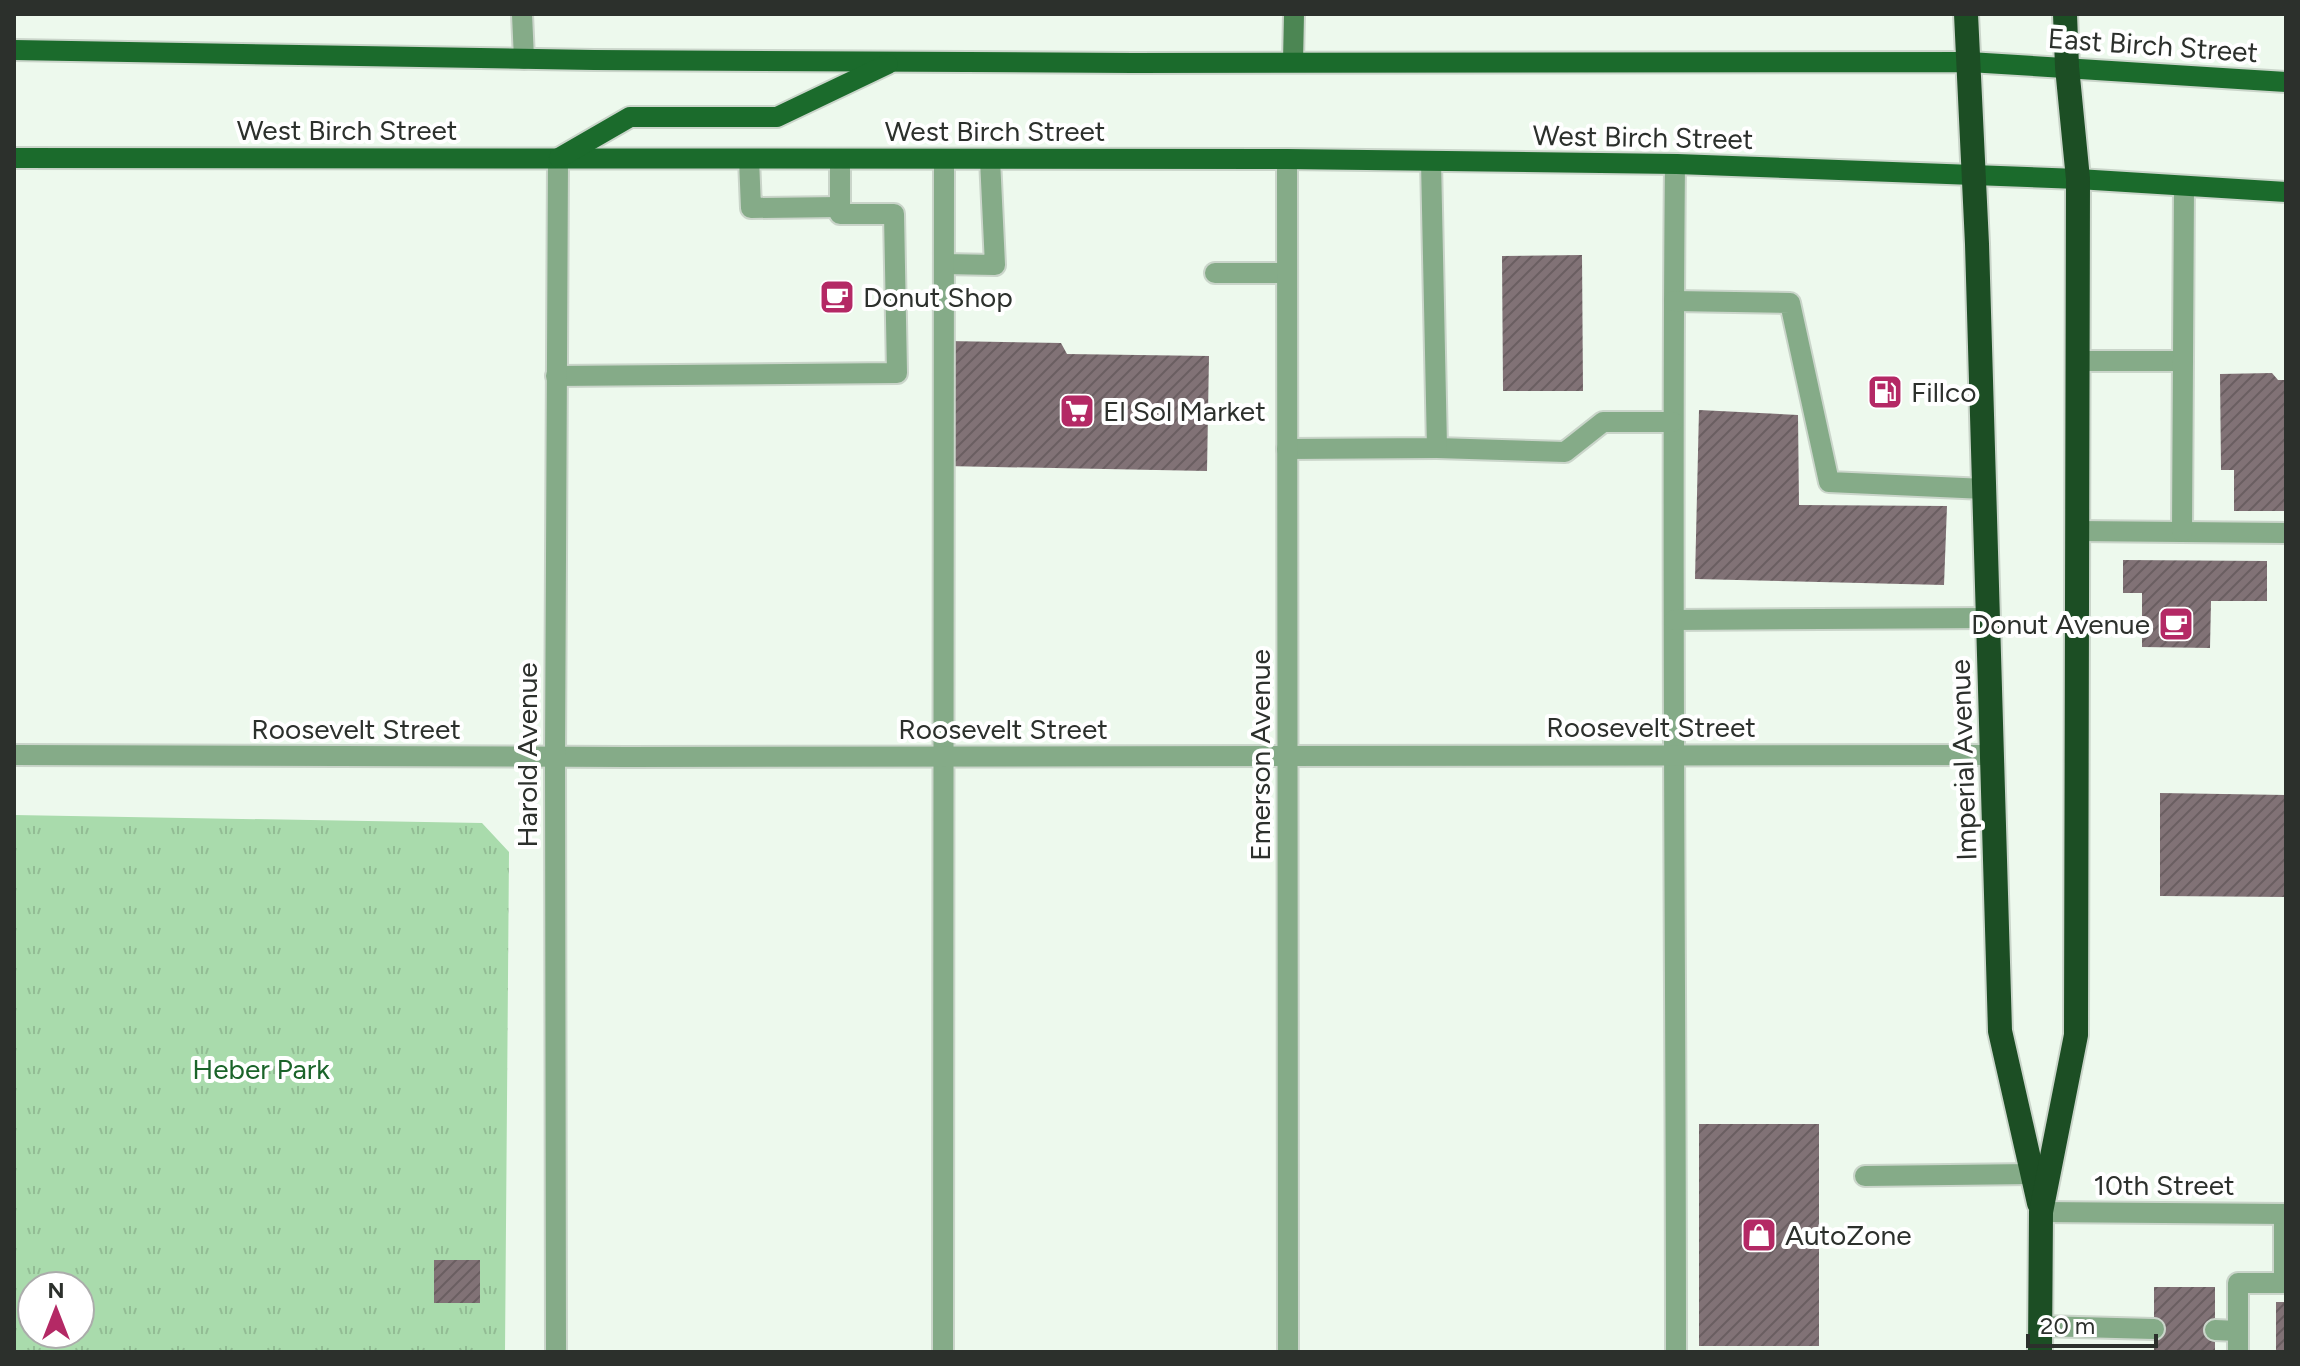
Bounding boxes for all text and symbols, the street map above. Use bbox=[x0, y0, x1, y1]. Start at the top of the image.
street label: East Birch Street bbox=[2047, 21, 2259, 69]
street label: West Birch Street bbox=[237, 113, 457, 147]
street label: West Birch Street bbox=[885, 114, 1105, 148]
street label: West Birch Street bbox=[1532, 118, 1754, 156]
cafe icon: Donut Shop bbox=[818, 278, 856, 316]
place label: Donut Shop bbox=[863, 280, 1013, 314]
fuel station icon: Fillco bbox=[1866, 373, 1904, 411]
place label: Fillco bbox=[1911, 375, 1976, 409]
supermarket icon: El Sol Market bbox=[1058, 392, 1096, 430]
place label: El Sol Market bbox=[1103, 394, 1266, 428]
cafe icon: Donut Avenue bbox=[2157, 605, 2195, 643]
place label: Donut Avenue bbox=[1971, 607, 2150, 641]
street label: Emerson Avenue bbox=[1243, 649, 1277, 861]
street label: Imperial Avenue bbox=[1942, 659, 1984, 861]
street label: Harold Avenue bbox=[510, 662, 544, 848]
street label: Roosevelt Street bbox=[1546, 710, 1756, 744]
street label: Roosevelt Street bbox=[251, 712, 461, 746]
street label: Roosevelt Street bbox=[898, 712, 1108, 746]
park label: Heber Park bbox=[192, 1052, 330, 1086]
street label: 10th Street bbox=[2093, 1168, 2235, 1202]
shop icon: AutoZone bbox=[1740, 1216, 1778, 1254]
place label: AutoZone bbox=[1785, 1218, 1911, 1252]
north arrow bbox=[16, 1270, 96, 1350]
text: N bbox=[47, 1277, 65, 1304]
scale bar bbox=[2028, 1298, 2156, 1348]
text: 20 m bbox=[2040, 1311, 2095, 1340]

